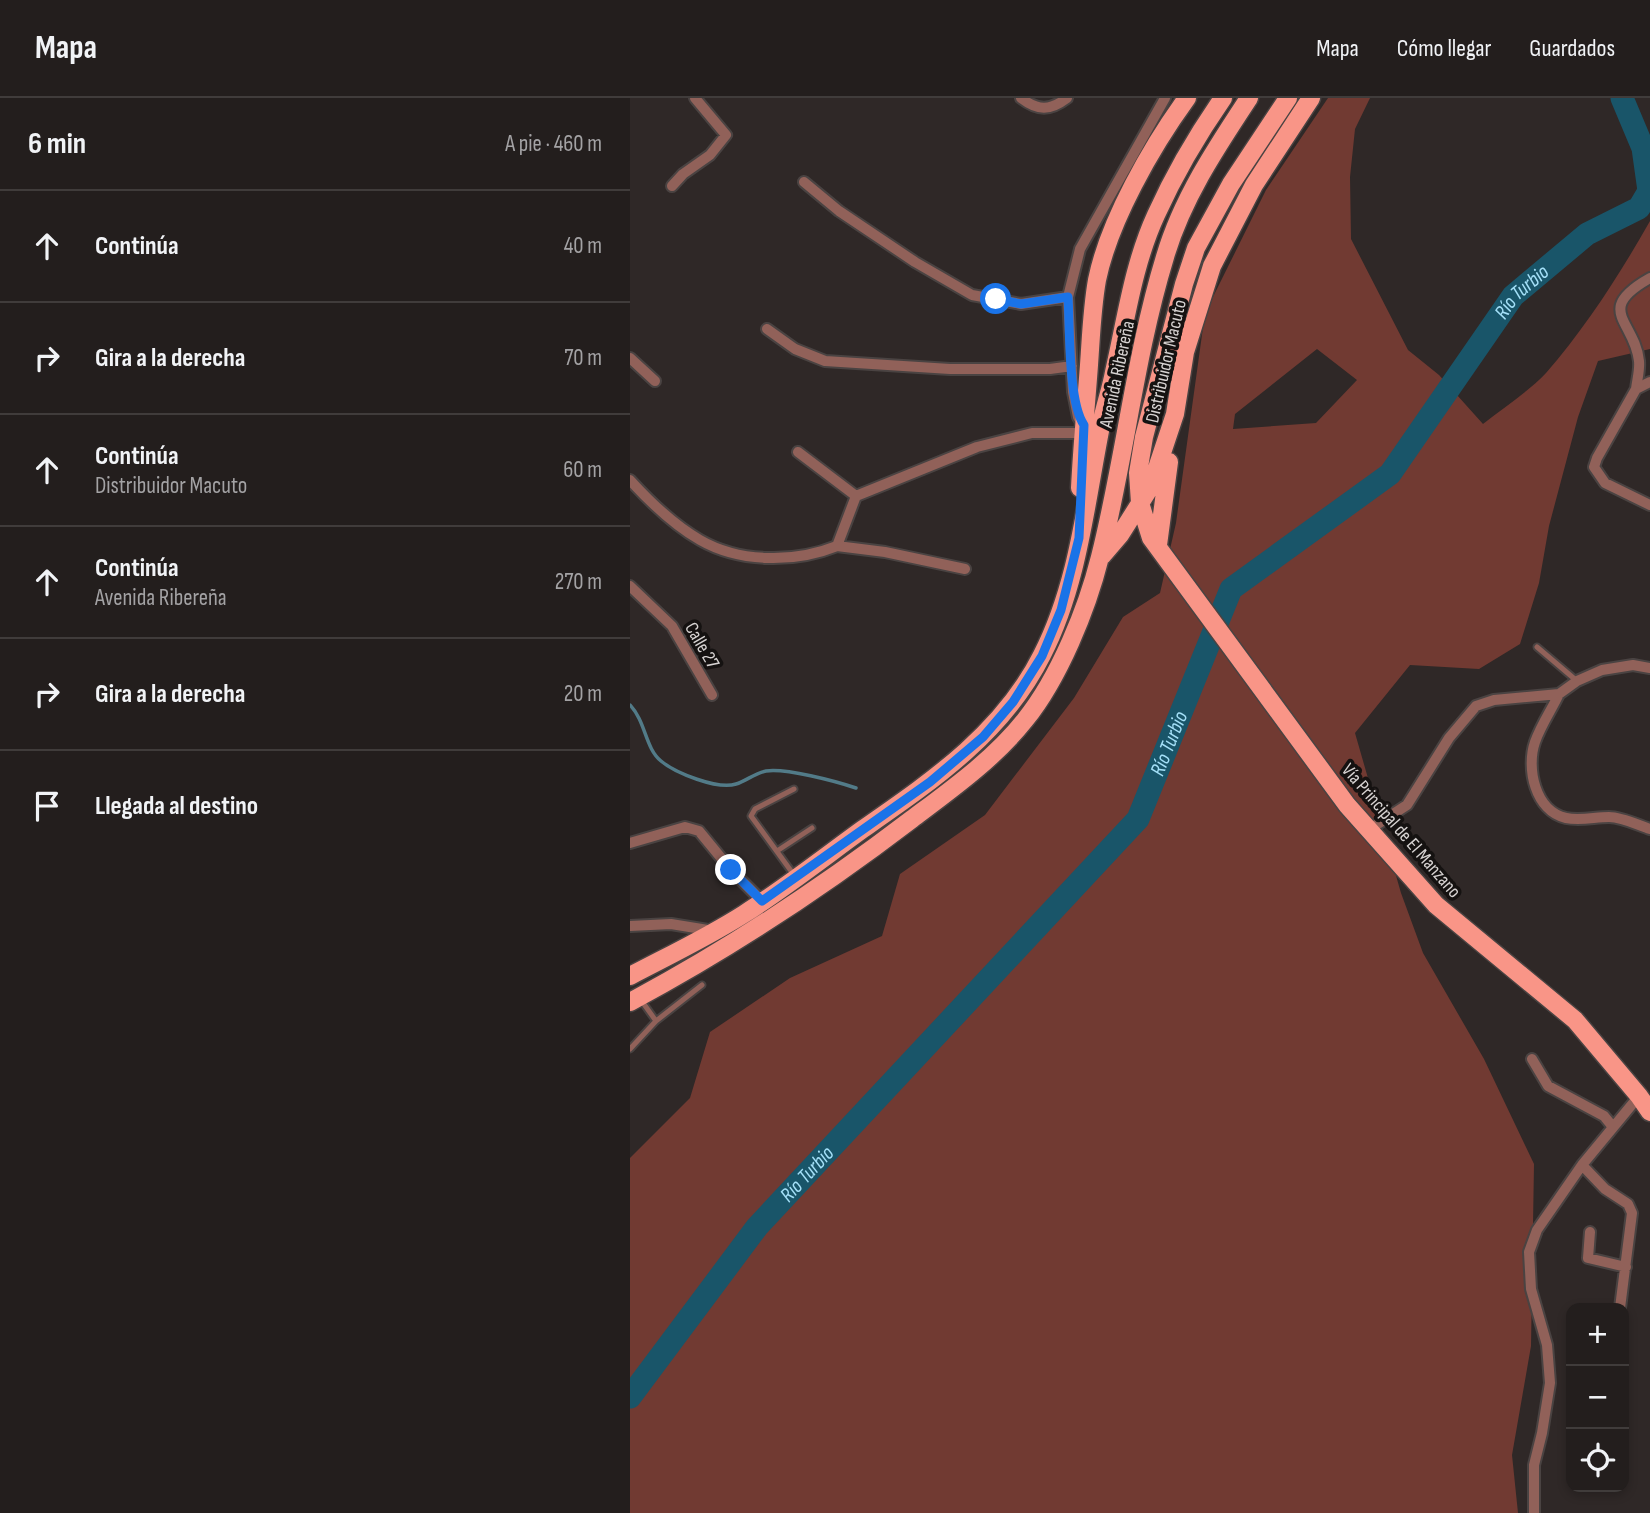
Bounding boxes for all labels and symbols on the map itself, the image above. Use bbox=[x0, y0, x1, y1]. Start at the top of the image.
water label: Río Turbio bbox=[1489, 259, 1554, 324]
route start bbox=[980, 283, 1011, 314]
street label: Distribuidor Macuto bbox=[1141, 297, 1192, 425]
street label: Avenida Ribereña bbox=[1095, 319, 1140, 431]
street label: Calle 27 bbox=[679, 619, 724, 673]
water label: Río Turbio bbox=[1145, 707, 1193, 780]
street label: Vía Principal de El Manzano bbox=[1336, 759, 1465, 903]
route end bbox=[715, 854, 746, 885]
water label: Río Turbio bbox=[775, 1141, 840, 1207]

